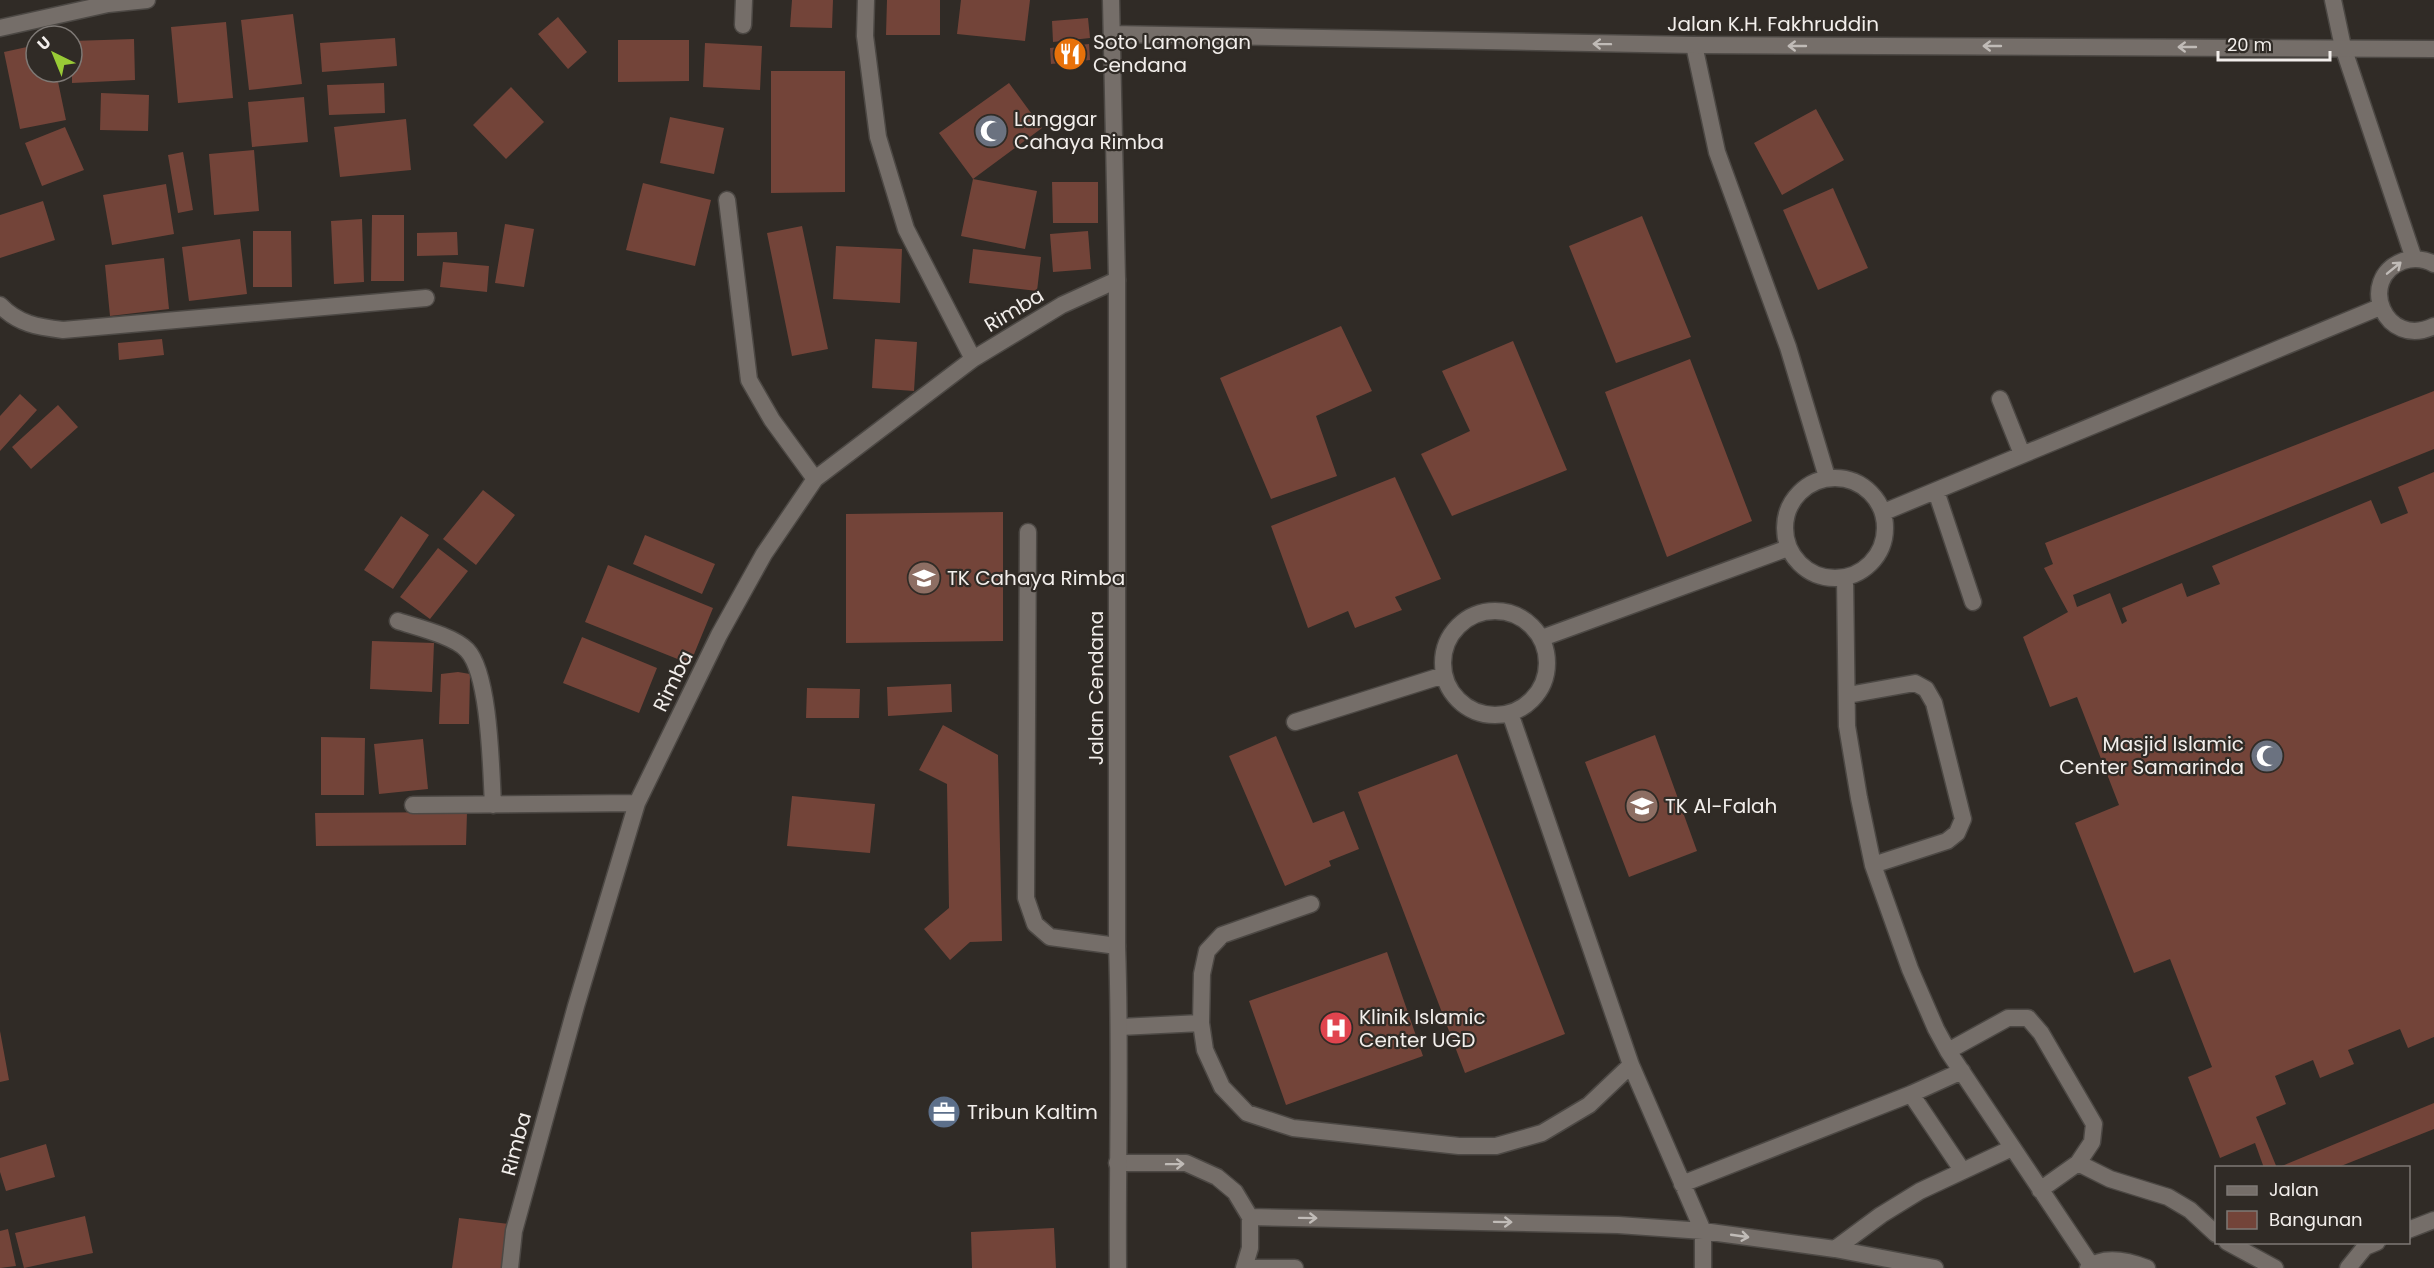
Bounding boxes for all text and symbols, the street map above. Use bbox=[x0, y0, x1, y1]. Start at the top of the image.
street label: Jalan K.H. Fakhruddin bbox=[1667, 10, 1879, 38]
north arrow bbox=[24, 24, 84, 84]
scale bar bbox=[2218, 24, 2330, 62]
place label: Soto Lamongan Cendana bbox=[1093, 28, 1251, 79]
text: U bbox=[32, 31, 56, 56]
text: 20 m bbox=[2227, 32, 2272, 57]
restaurant icon: Soto Lamongan Cendana bbox=[1052, 36, 1088, 72]
one-way arrow bbox=[1592, 38, 1612, 50]
one-way arrow bbox=[1787, 40, 1807, 52]
one-way arrow bbox=[1982, 40, 2002, 52]
one-way arrow bbox=[2177, 41, 2197, 53]
place label: Langgar Cahaya Rimba bbox=[1014, 105, 1164, 156]
mosque icon: Langgar Cahaya Rimba bbox=[973, 113, 1009, 149]
one-way arrow bbox=[2386, 262, 2402, 275]
street label: Rimba bbox=[979, 281, 1049, 339]
school or university icon: TK Cahaya Rimba bbox=[906, 560, 942, 596]
place label: TK Cahaya Rimba bbox=[947, 564, 1125, 592]
street label: Jalan Cendana bbox=[1082, 611, 1110, 765]
street label: Rimba bbox=[646, 646, 700, 716]
place label: Masjid Islamic Center Samarinda bbox=[2059, 730, 2244, 781]
mosque icon: Masjid Islamic Center Samarinda bbox=[2249, 738, 2285, 774]
school or university icon: TK Al-Falah bbox=[1624, 788, 1660, 824]
place label: TK Al-Falah bbox=[1665, 792, 1777, 820]
place label: Klinik Islamic Center UGD bbox=[1359, 1003, 1486, 1054]
hospital icon: Klinik Islamic Center UGD bbox=[1318, 1010, 1354, 1046]
office icon: Tribun Kaltim bbox=[926, 1094, 962, 1130]
place label: Tribun Kaltim bbox=[967, 1098, 1098, 1126]
street label: Rimba bbox=[494, 1109, 538, 1179]
one-way arrow bbox=[1165, 1158, 1185, 1169]
legend bbox=[2215, 1166, 2410, 1244]
text: Jalan bbox=[2269, 1177, 2319, 1202]
text: Bangunan bbox=[2269, 1207, 2363, 1232]
one-way arrow bbox=[1298, 1212, 1318, 1224]
one-way arrow bbox=[1493, 1216, 1513, 1228]
one-way arrow bbox=[1729, 1230, 1749, 1241]

